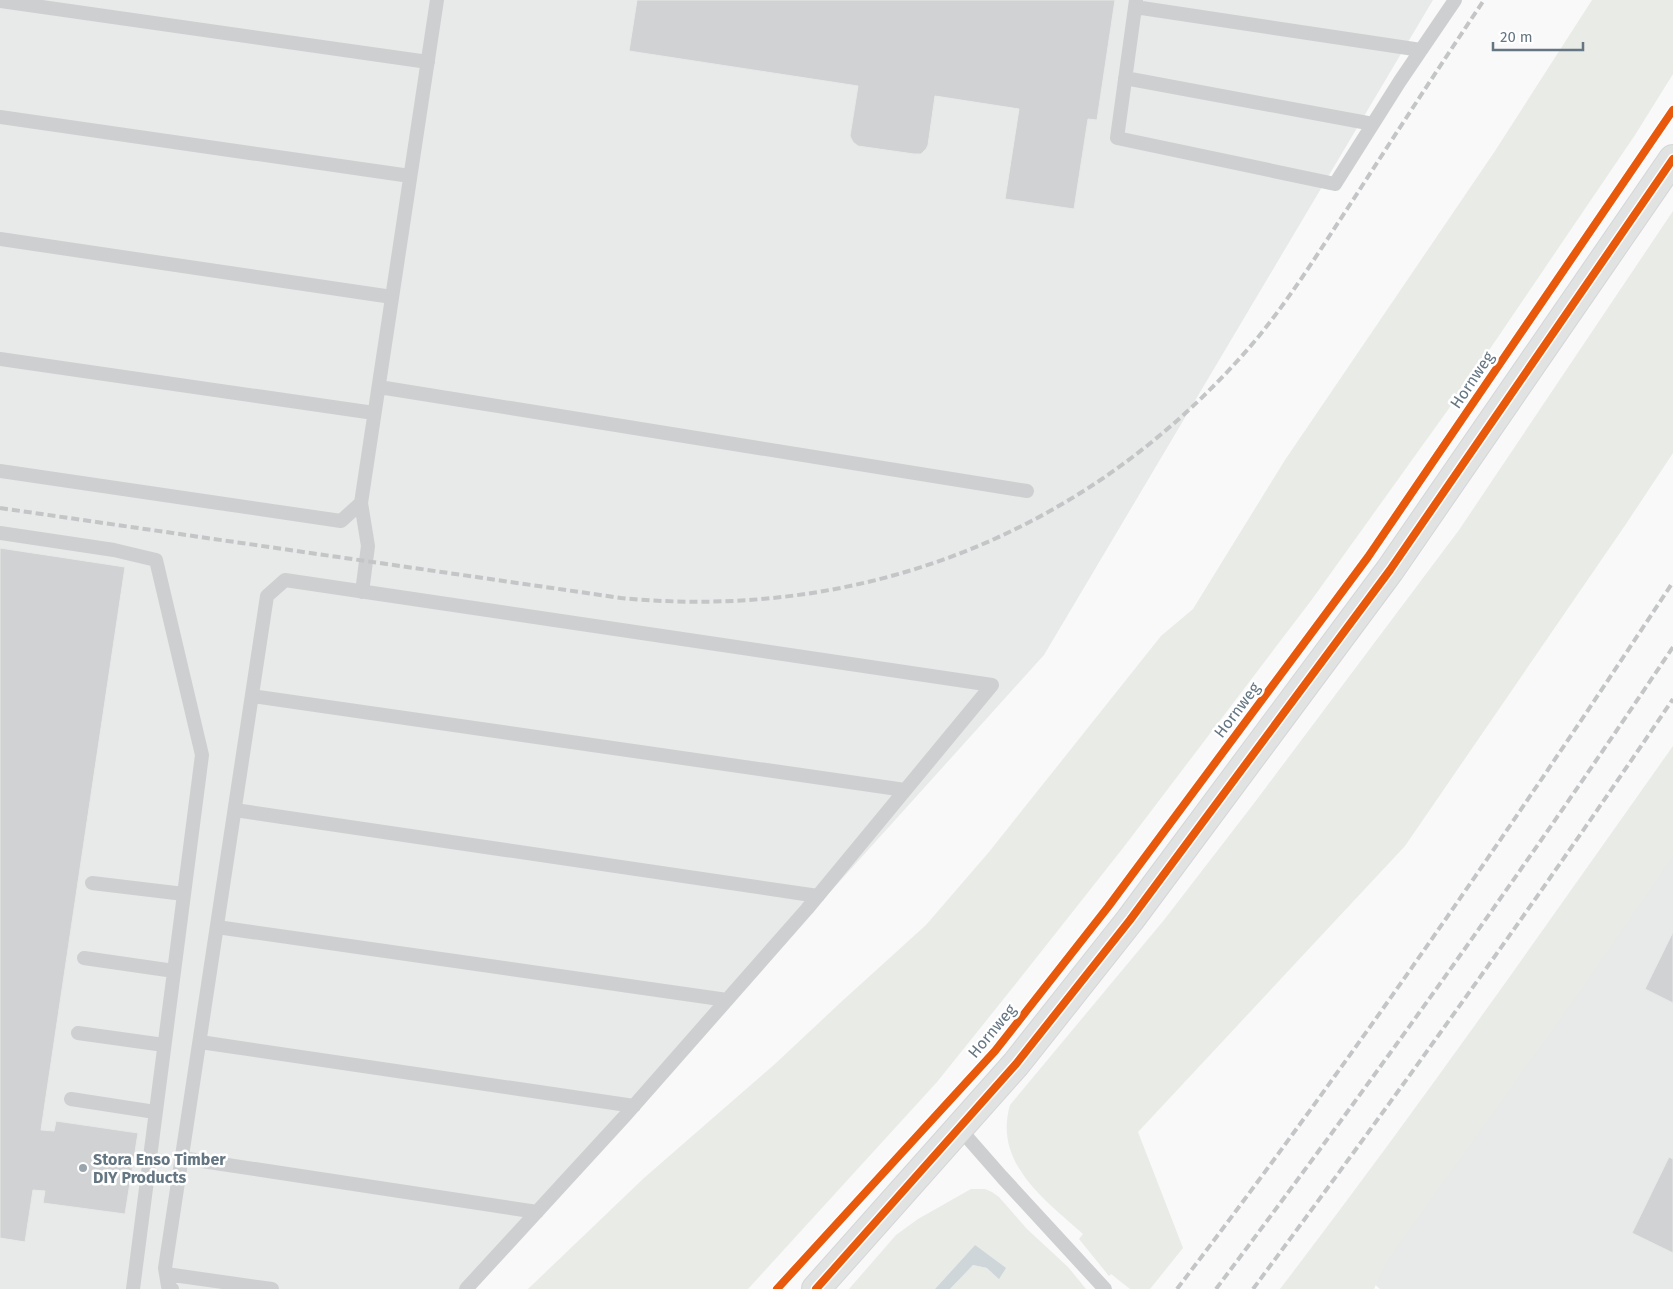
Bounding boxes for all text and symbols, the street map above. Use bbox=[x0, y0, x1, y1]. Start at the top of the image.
scale bar bbox=[1493, 20, 1583, 52]
text: 20 m bbox=[1500, 28, 1533, 46]
street label: Hornweg bbox=[1446, 347, 1498, 412]
street label: Hornweg bbox=[1210, 678, 1264, 741]
street label: Hornweg bbox=[964, 1000, 1020, 1062]
place label: Stora Enso Timber DIY Products bbox=[93, 1150, 226, 1187]
marker: Stora Enso Timber DIY Products bbox=[77, 1162, 89, 1174]

